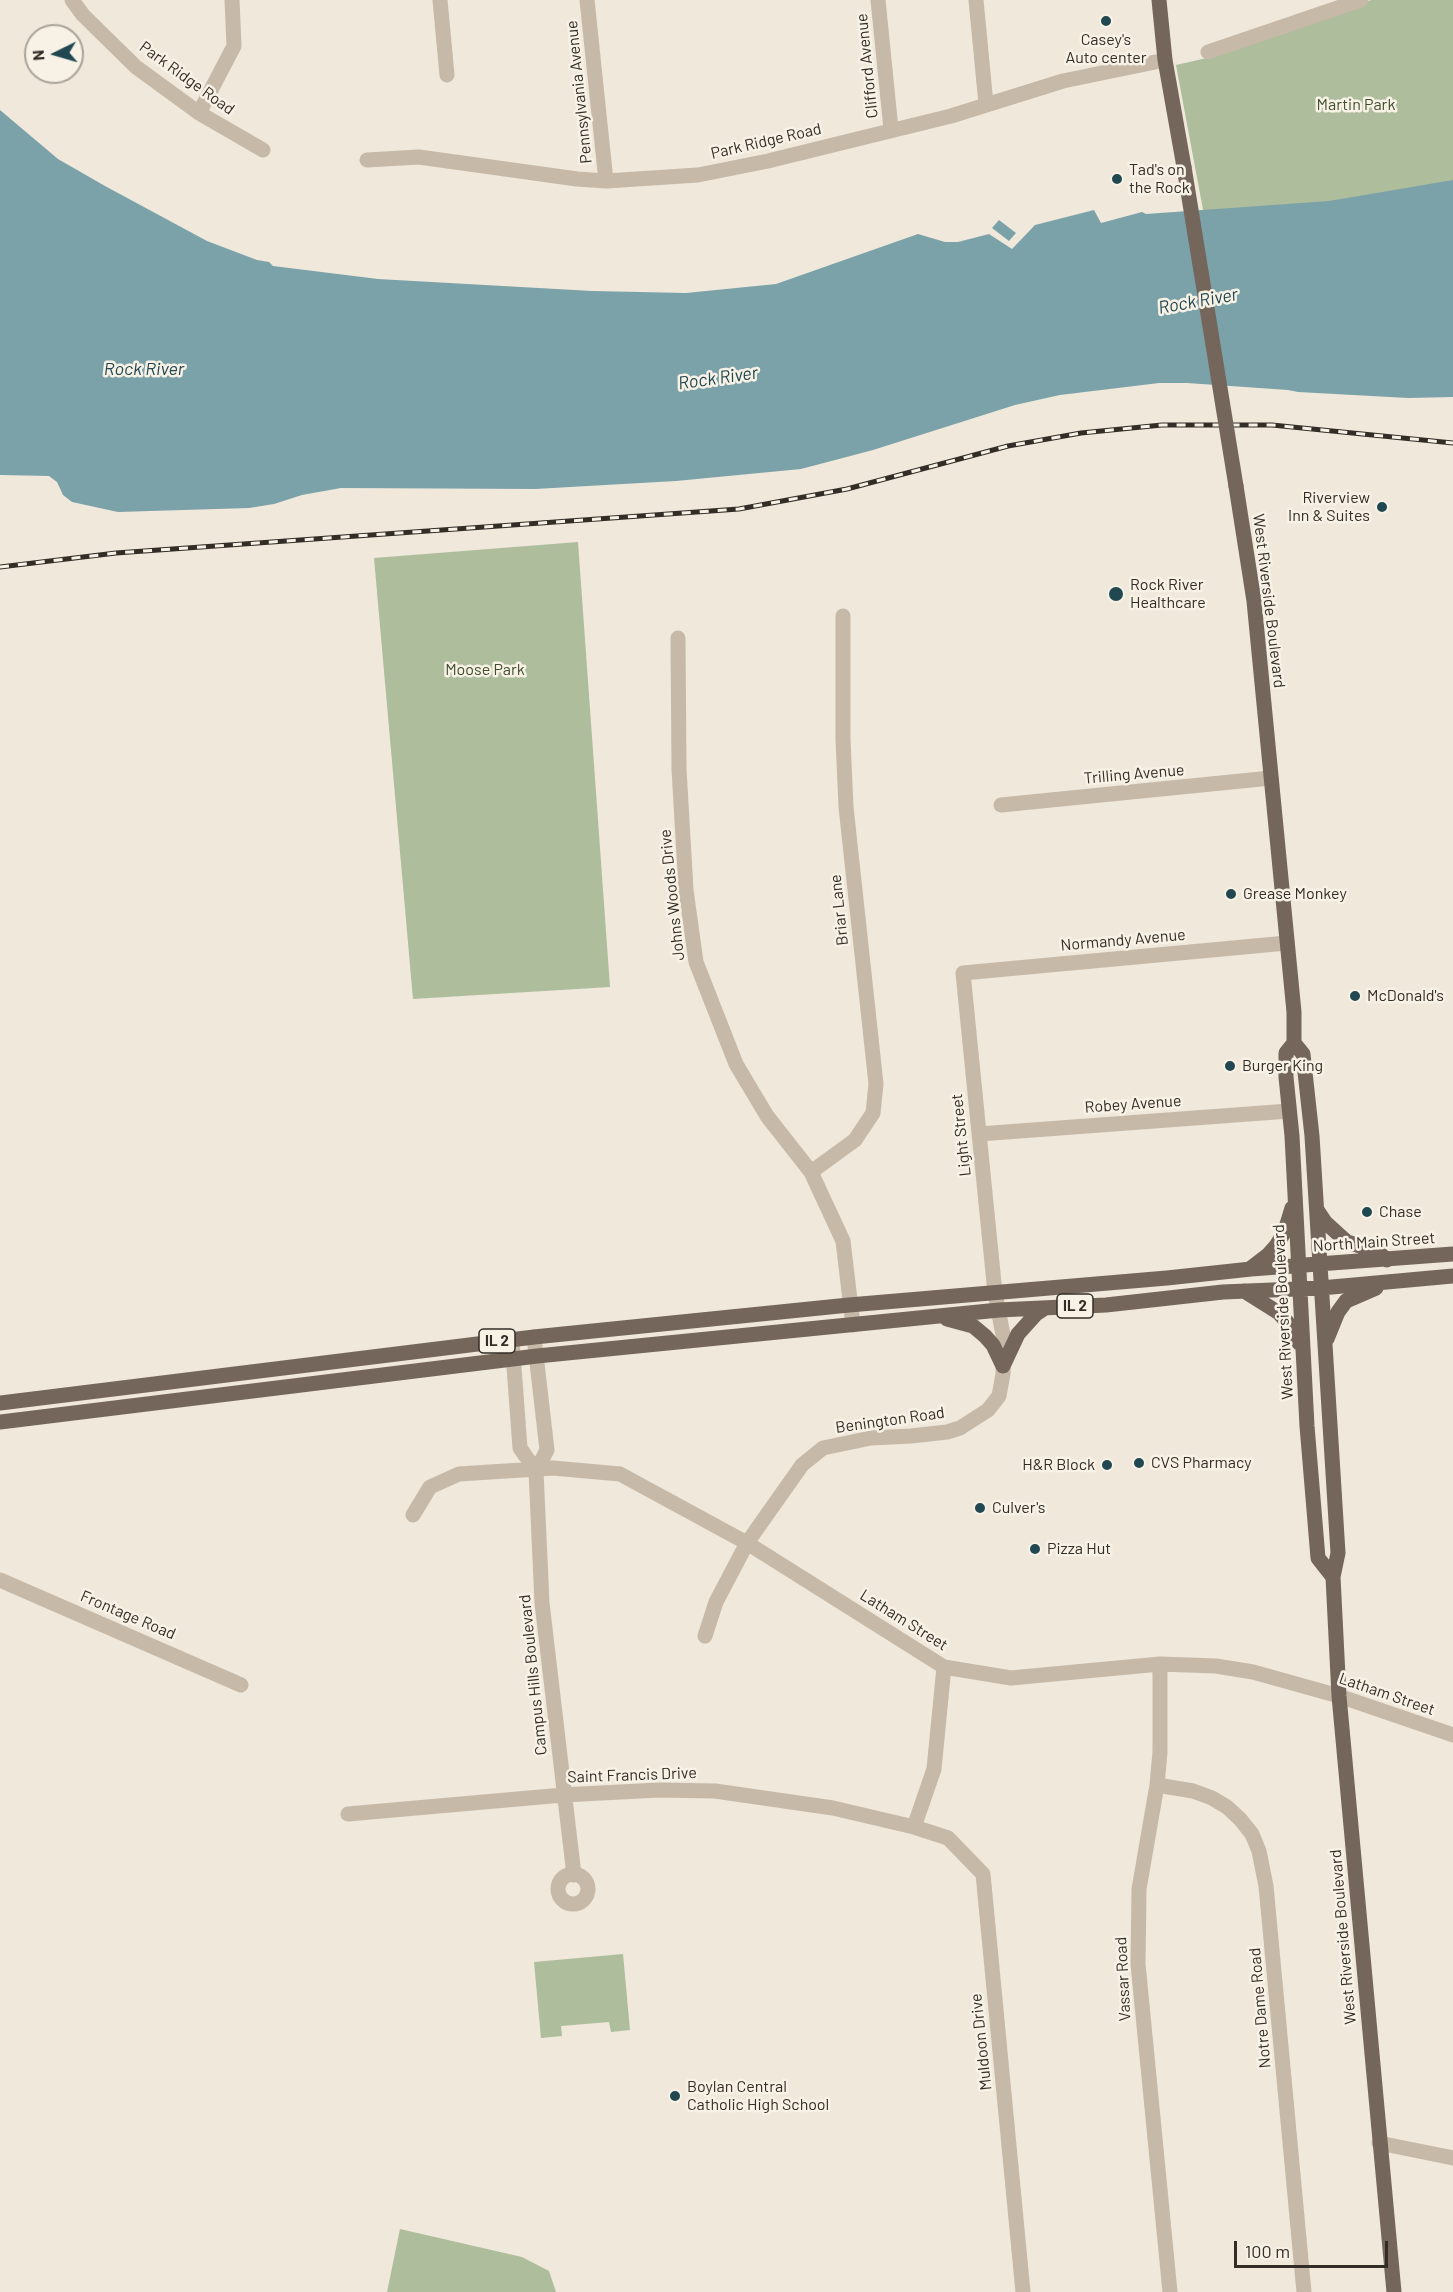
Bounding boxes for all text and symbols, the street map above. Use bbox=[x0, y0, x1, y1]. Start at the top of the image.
street label: Clifford Avenue bbox=[852, 13, 882, 119]
marker: Casey's Auto center bbox=[1099, 14, 1113, 28]
street label: Pennsylvania Avenue bbox=[562, 20, 596, 164]
north arrow bbox=[24, 24, 84, 84]
place label: Casey's Auto center bbox=[1065, 30, 1147, 68]
street label: Park Ridge Road bbox=[136, 37, 238, 119]
text: N bbox=[28, 49, 47, 62]
park label: Martin Park bbox=[1317, 95, 1395, 115]
street label: Park Ridge Road bbox=[709, 119, 823, 163]
place label: Tad's on the Rock bbox=[1129, 160, 1190, 198]
marker: Tad's on the Rock bbox=[1110, 172, 1124, 186]
water label: Rock River bbox=[1157, 283, 1239, 319]
water label: Rock River bbox=[104, 358, 184, 380]
water label: Rock River bbox=[677, 362, 759, 394]
place label: Riverview Inn & Suites bbox=[1288, 488, 1370, 526]
marker: Riverview Inn & Suites bbox=[1375, 500, 1389, 514]
street label: West Riverside Boulevard bbox=[1249, 513, 1289, 689]
place label: Rock River Healthcare bbox=[1130, 575, 1206, 613]
marker: Rock River Healthcare bbox=[1107, 585, 1125, 603]
park label: Moose Park bbox=[445, 660, 525, 680]
street label: Trilling Avenue bbox=[1083, 760, 1185, 788]
street label: Johns Woods Drive bbox=[656, 828, 688, 962]
street label: Briar Lane bbox=[826, 873, 852, 947]
place label: Grease Monkey bbox=[1243, 884, 1347, 904]
marker: Grease Monkey bbox=[1224, 887, 1238, 901]
street label: Normandy Avenue bbox=[1060, 925, 1186, 955]
place label: McDonald's bbox=[1367, 986, 1444, 1006]
marker: McDonald's bbox=[1348, 989, 1362, 1003]
place label: Burger King bbox=[1242, 1056, 1323, 1076]
marker: Burger King bbox=[1223, 1059, 1237, 1073]
street label: Robey Avenue bbox=[1084, 1091, 1182, 1117]
street label: Light Street bbox=[947, 1093, 975, 1177]
place label: Chase bbox=[1379, 1202, 1422, 1222]
marker: Chase bbox=[1360, 1205, 1374, 1219]
street label: West Riverside Boulevard bbox=[1269, 1224, 1297, 1400]
street label: North Main Street bbox=[1312, 1228, 1436, 1256]
road number: IL 2 bbox=[1057, 1294, 1093, 1318]
road number: IL 2 bbox=[479, 1329, 515, 1353]
street label: Benington Road bbox=[834, 1403, 946, 1437]
place label: CVS Pharmacy bbox=[1151, 1453, 1252, 1473]
place label: H&R Block bbox=[1022, 1455, 1095, 1475]
marker: CVS Pharmacy bbox=[1132, 1456, 1146, 1470]
marker: H&R Block bbox=[1100, 1458, 1114, 1472]
place label: Culver's bbox=[992, 1498, 1046, 1518]
marker: Culver's bbox=[973, 1501, 987, 1515]
place label: Pizza Hut bbox=[1047, 1539, 1111, 1559]
marker: Pizza Hut bbox=[1028, 1542, 1042, 1556]
street label: Latham Street bbox=[857, 1585, 951, 1655]
street label: Frontage Road bbox=[77, 1586, 179, 1644]
street label: Campus Hills Boulevard bbox=[515, 1594, 551, 1756]
street label: Latham Street bbox=[1337, 1669, 1437, 1719]
street label: Saint Francis Drive bbox=[567, 1763, 697, 1787]
street label: West Riverside Boulevard bbox=[1326, 1849, 1360, 2025]
street label: Vassar Road bbox=[1111, 1936, 1135, 2022]
street label: Notre Dame Road bbox=[1245, 1947, 1275, 2069]
street label: Muldoon Drive bbox=[966, 1993, 996, 2091]
place label: Boylan Central Catholic High School bbox=[687, 2077, 829, 2115]
marker: Boylan Central Catholic High School bbox=[668, 2089, 682, 2103]
scale bar bbox=[1237, 2229, 1392, 2267]
text: 100 m bbox=[1245, 2240, 1290, 2262]

